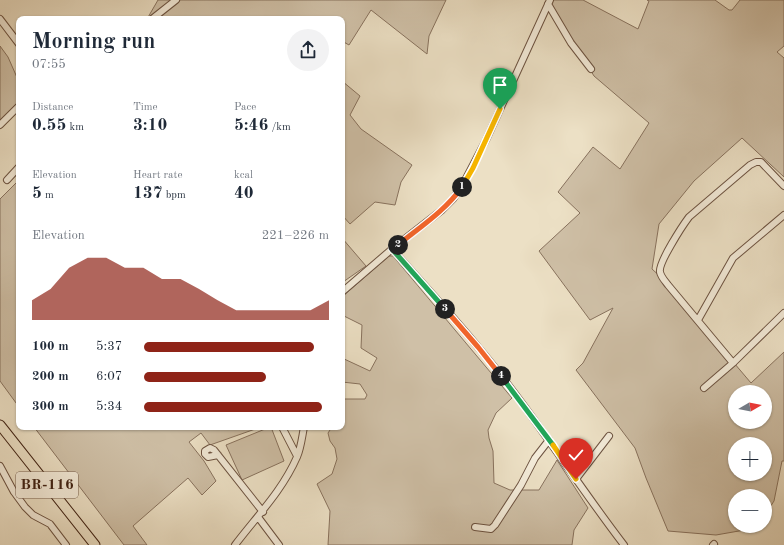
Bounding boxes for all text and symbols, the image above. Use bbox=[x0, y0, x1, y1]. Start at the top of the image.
button: share bbox=[287, 29, 329, 71]
text: Morning run bbox=[32, 31, 155, 53]
text: 07:55 bbox=[32, 58, 66, 71]
pin bbox=[483, 68, 517, 109]
icon: arrive bbox=[489, 74, 511, 96]
text: Distance bbox=[32, 102, 73, 113]
text: Time bbox=[133, 102, 158, 113]
text: Pace bbox=[234, 102, 256, 113]
text: 0.55 bbox=[32, 117, 66, 134]
text: 3:10 bbox=[133, 117, 167, 134]
text: 5:46 bbox=[234, 117, 268, 134]
text: km bbox=[66, 122, 84, 133]
text: /km bbox=[268, 122, 291, 133]
text: Elevation bbox=[32, 170, 77, 181]
text: Heart rate bbox=[133, 170, 182, 181]
text: kcal bbox=[234, 170, 253, 181]
pin: 1 bbox=[452, 177, 472, 197]
text: 1 bbox=[459, 181, 465, 192]
text: 5 bbox=[32, 185, 42, 202]
text: 137 bbox=[133, 185, 163, 202]
text: 40 bbox=[234, 185, 254, 202]
text: m bbox=[42, 190, 54, 201]
text: bpm bbox=[163, 190, 186, 201]
text: Elevation bbox=[32, 229, 85, 242]
text: 221–226 m bbox=[262, 229, 329, 242]
pin: 2 bbox=[388, 235, 408, 255]
text: 2 bbox=[395, 239, 401, 250]
pin: 3 bbox=[435, 299, 455, 319]
text: 3 bbox=[442, 303, 448, 314]
text: 100 m bbox=[32, 340, 69, 353]
text: 5:37 bbox=[96, 340, 122, 353]
pin: 4 bbox=[491, 366, 511, 386]
text: 200 m bbox=[32, 370, 69, 383]
text: 6:07 bbox=[96, 370, 122, 383]
text: 4 bbox=[498, 370, 504, 381]
north arrow bbox=[728, 385, 772, 429]
map controls bbox=[728, 385, 772, 533]
text: 300 m bbox=[32, 400, 69, 413]
text: 5:34 bbox=[96, 400, 122, 413]
button: + bbox=[728, 437, 772, 481]
pin bbox=[559, 438, 593, 479]
icon: check bbox=[565, 444, 587, 466]
road number: BR-116 bbox=[16, 472, 78, 498]
button: − bbox=[728, 489, 772, 533]

